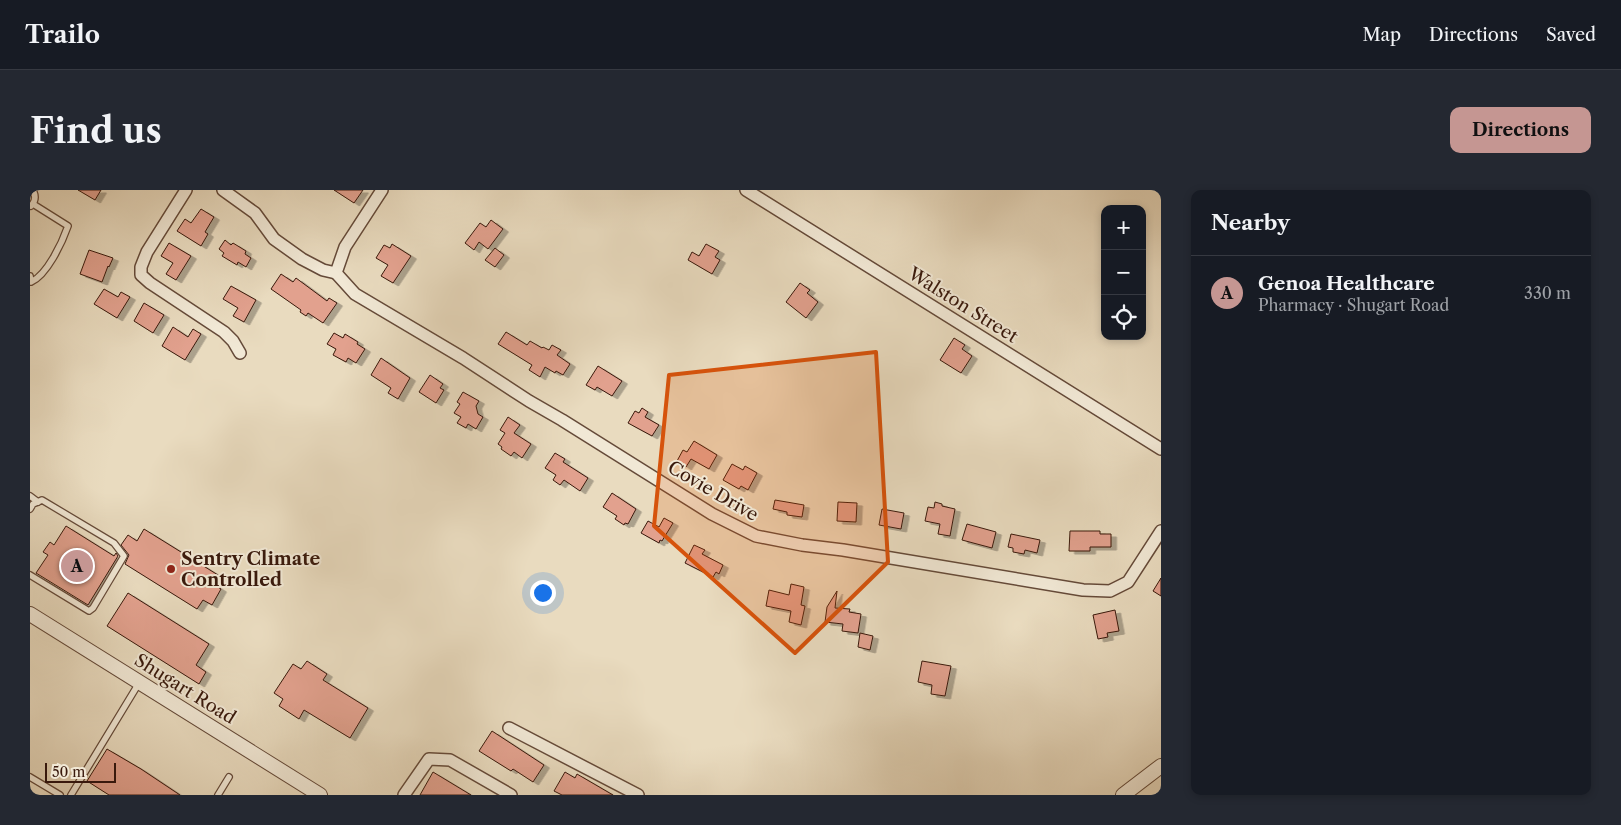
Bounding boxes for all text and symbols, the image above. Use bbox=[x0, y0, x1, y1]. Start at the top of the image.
text: Trailo bbox=[25, 20, 100, 49]
text: Map bbox=[1362, 24, 1401, 46]
text: Directions bbox=[1429, 24, 1518, 46]
text: Saved bbox=[1546, 24, 1596, 46]
button: Directions bbox=[1450, 107, 1591, 153]
text: Find us bbox=[30, 109, 162, 152]
map controls bbox=[1101, 205, 1146, 340]
button: + bbox=[1101, 205, 1146, 250]
text: Nearby bbox=[1211, 210, 1290, 235]
button: − bbox=[1101, 250, 1146, 295]
street label: Walston Street bbox=[903, 262, 1022, 348]
text: Genoa Healthcare bbox=[1258, 272, 1435, 295]
text: A bbox=[1221, 283, 1233, 303]
text: 330 m bbox=[1524, 283, 1571, 303]
button: locate bbox=[1101, 295, 1146, 340]
text: Pharmacy · Shugart Road bbox=[1258, 295, 1449, 315]
street label: Covie Drive bbox=[664, 456, 762, 526]
pin: A bbox=[61, 547, 93, 585]
place label: Sentry Climate Controlled bbox=[181, 548, 320, 591]
marker: Sentry Climate Controlled bbox=[165, 563, 177, 575]
your location bbox=[530, 580, 556, 606]
street label: Shugart Road bbox=[130, 649, 240, 729]
scale bar bbox=[45, 760, 116, 783]
text: 50 m bbox=[52, 763, 85, 781]

